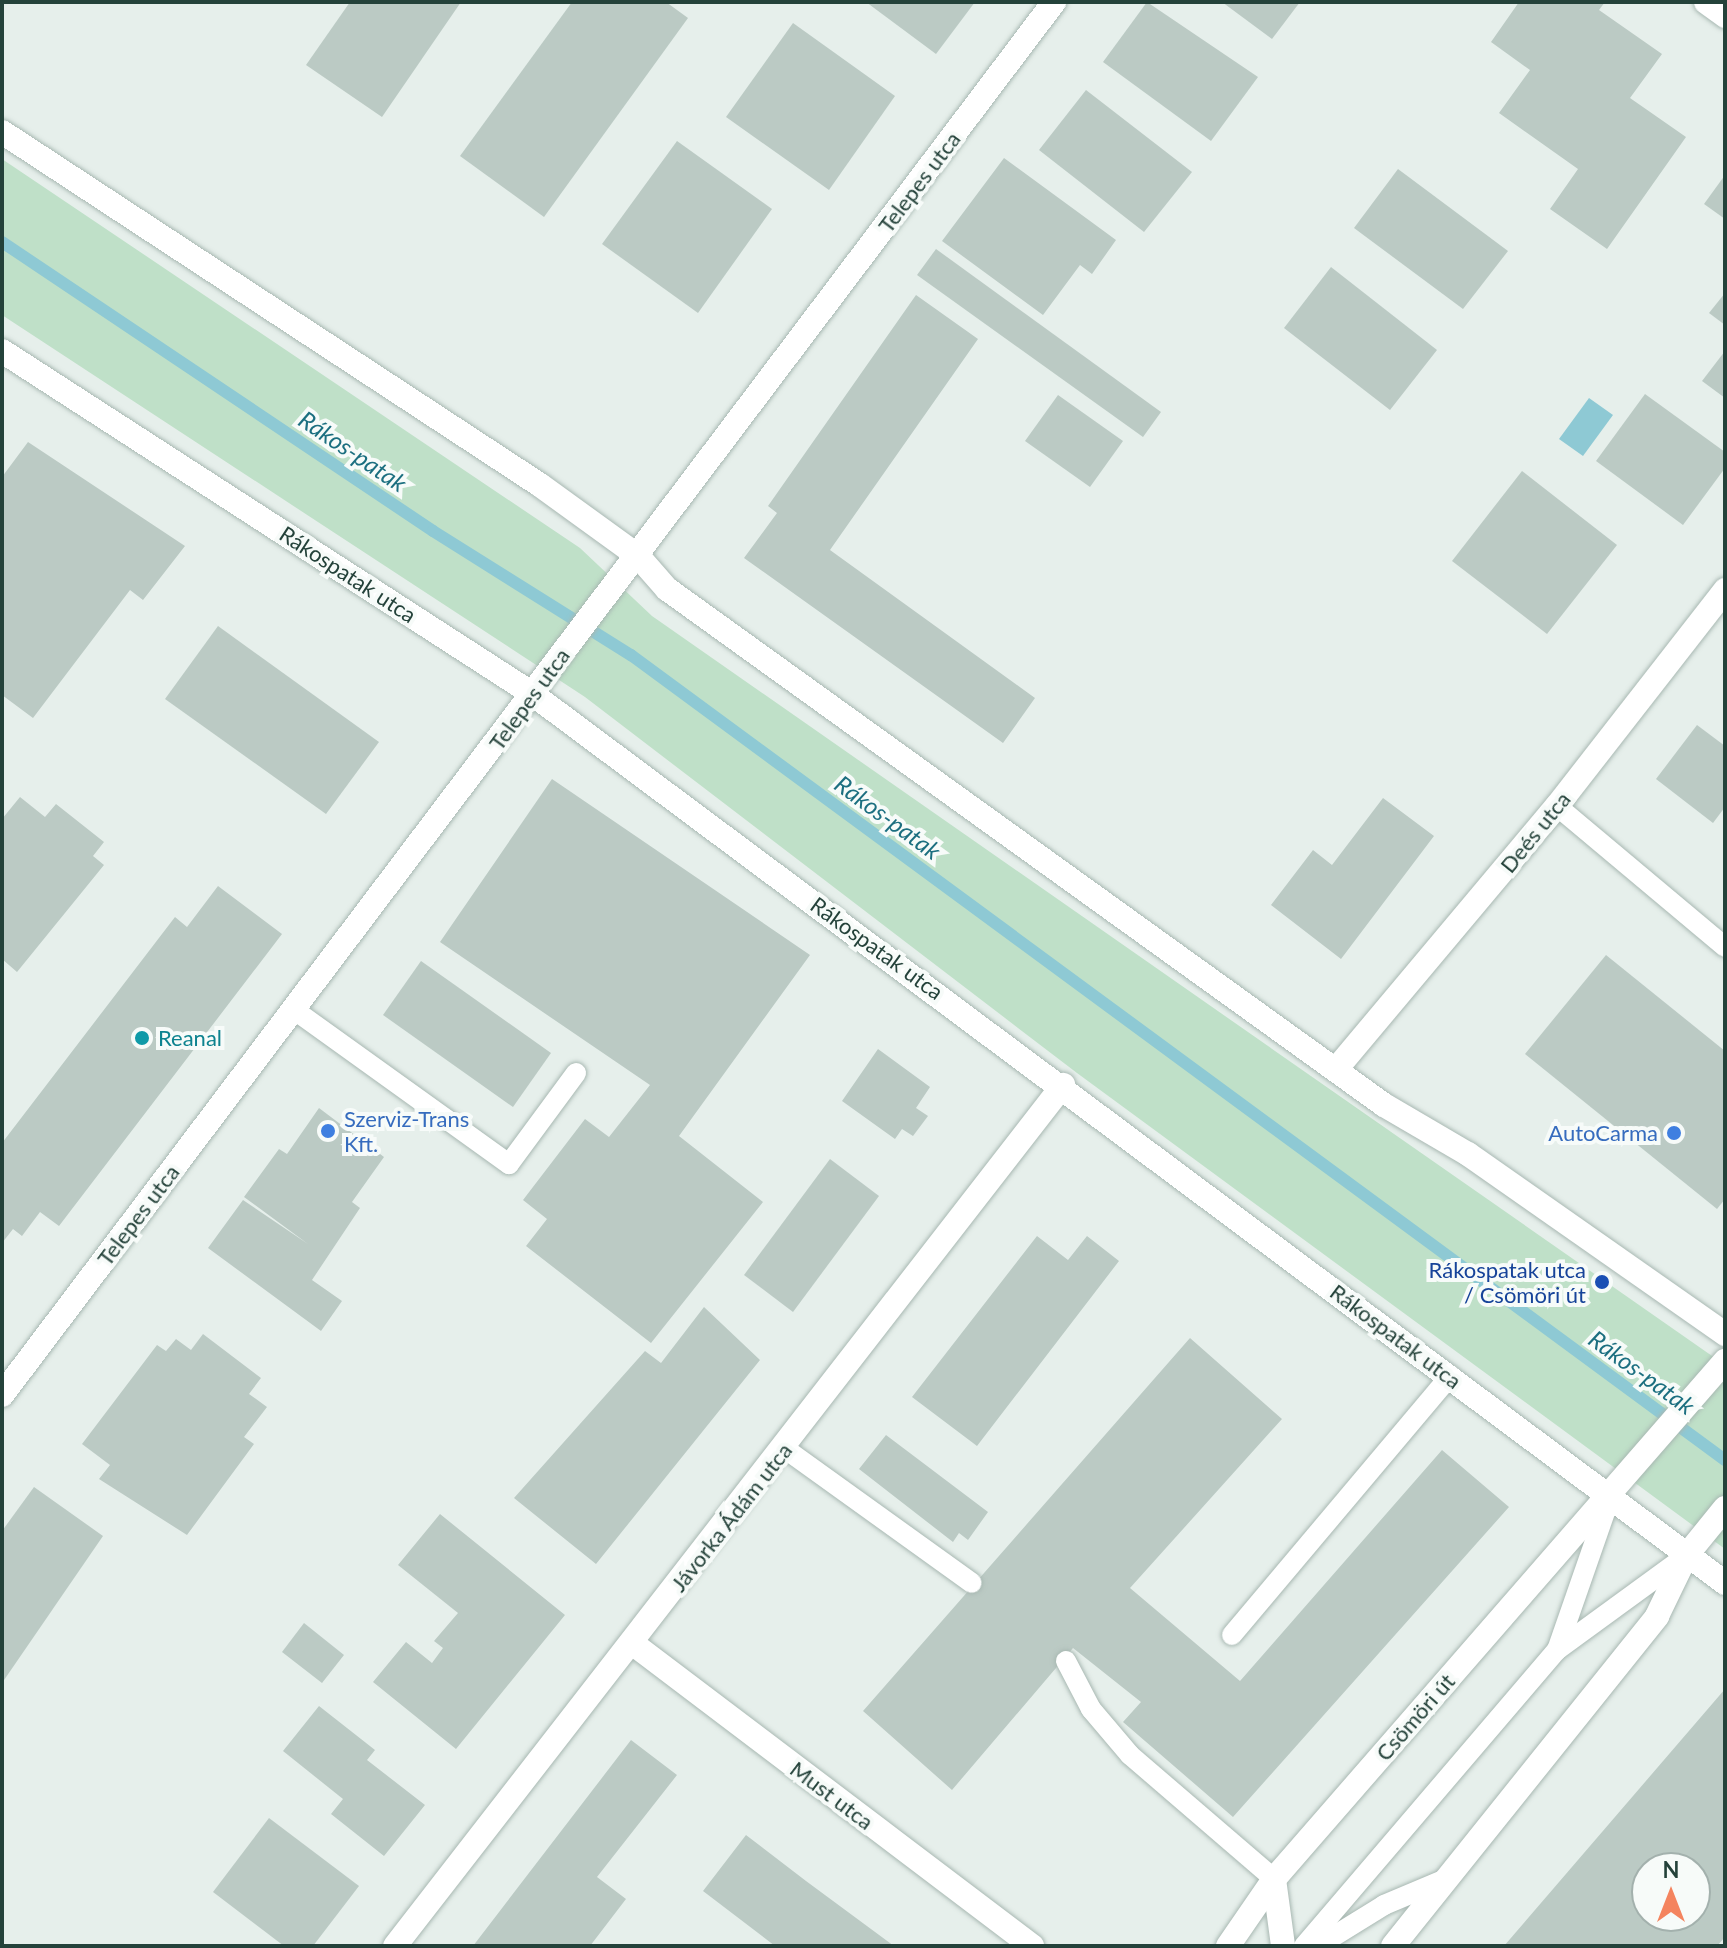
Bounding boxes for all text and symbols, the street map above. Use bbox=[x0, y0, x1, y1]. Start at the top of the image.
street label: Telepes utca bbox=[873, 126, 965, 238]
water label: Rákos-patak bbox=[294, 404, 412, 498]
street label: Rákospatak utca bbox=[275, 520, 421, 628]
street label: Telepes utca bbox=[483, 643, 575, 755]
water label: Rákos-patak bbox=[829, 769, 947, 865]
street label: Deés utca bbox=[1494, 786, 1576, 878]
street label: Rákospatak utca bbox=[806, 891, 948, 1005]
place label: Reanal bbox=[158, 1025, 222, 1051]
marker: Reanal bbox=[133, 1029, 151, 1047]
place label: Szerviz-Trans Kft. bbox=[344, 1105, 469, 1156]
place label: AutoCarma bbox=[1548, 1120, 1658, 1146]
marker: Szerviz-Trans Kft. bbox=[319, 1122, 337, 1140]
marker: AutoCarma bbox=[1665, 1124, 1683, 1142]
street label: Telepes utca bbox=[92, 1159, 184, 1271]
place label: Rákospatak utca / Csömöri út bbox=[1429, 1256, 1586, 1308]
marker: Rákospatak utca / Csömöri út bbox=[1593, 1273, 1611, 1291]
street label: Rákospatak utca bbox=[1325, 1278, 1467, 1394]
water label: Rákos-patak bbox=[1583, 1324, 1701, 1420]
street label: Jávorka Ádám utca bbox=[665, 1437, 797, 1597]
street label: Csömöri út bbox=[1370, 1668, 1460, 1766]
street label: Must utca bbox=[785, 1755, 879, 1835]
north arrow bbox=[1631, 1852, 1711, 1932]
text: N bbox=[1663, 1856, 1679, 1883]

